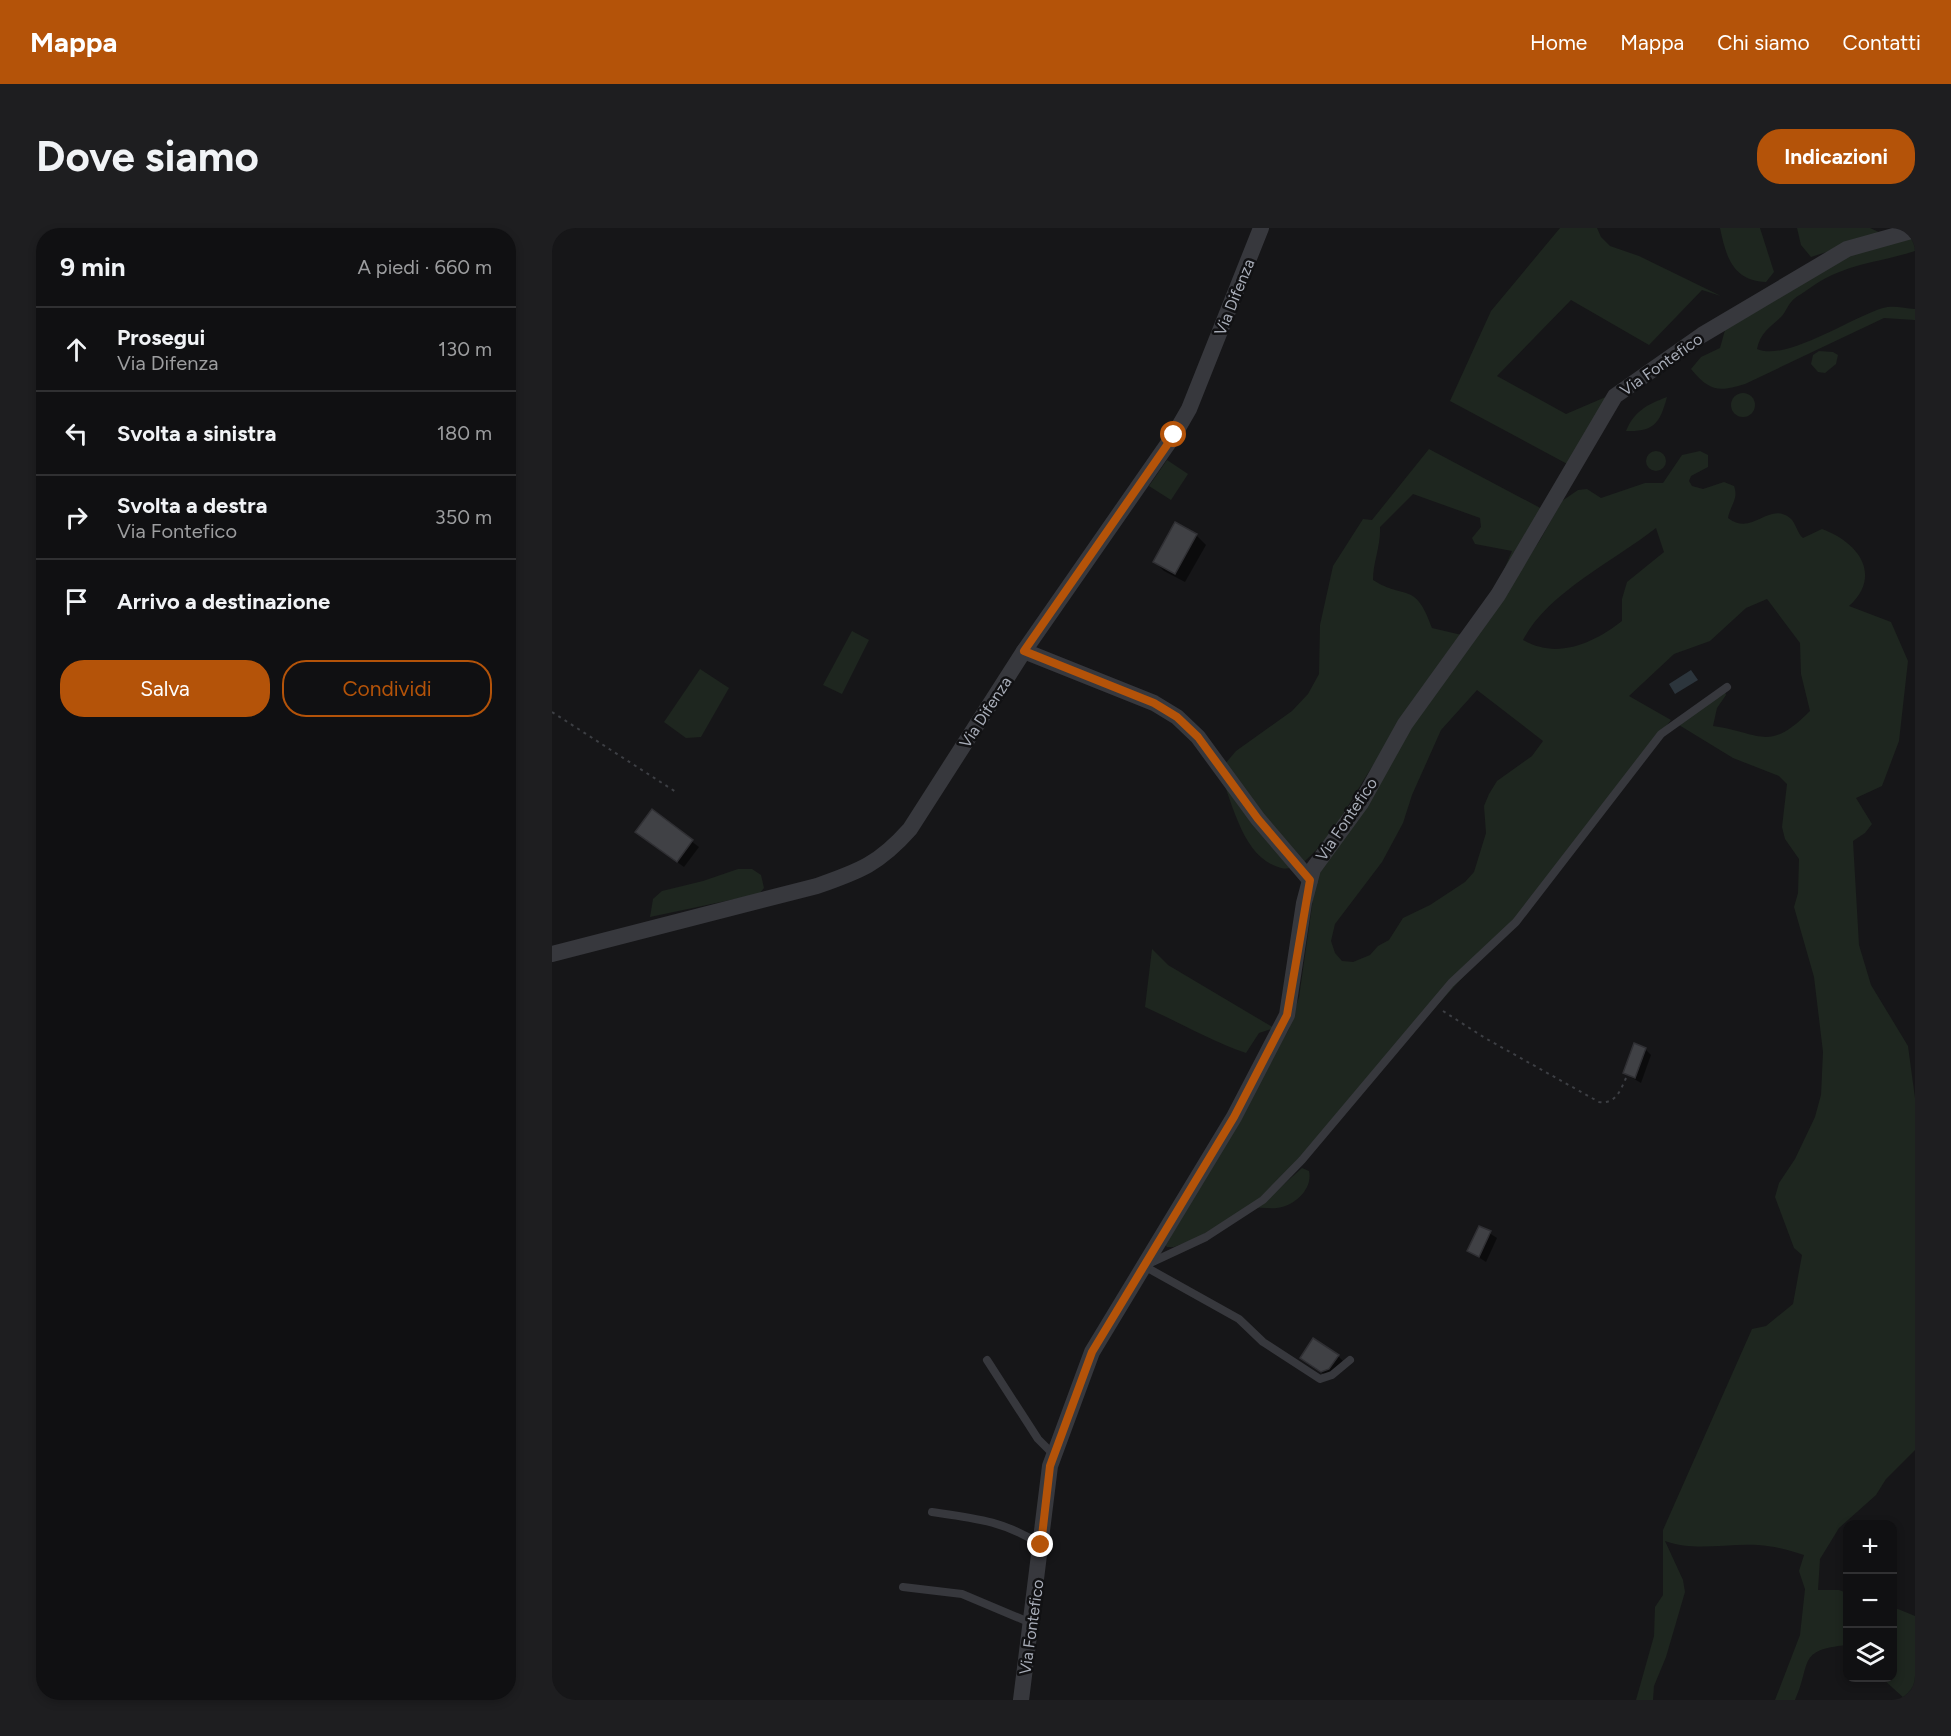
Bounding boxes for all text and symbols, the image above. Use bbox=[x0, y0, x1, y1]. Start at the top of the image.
text: Mappa bbox=[30, 25, 118, 59]
text: Home bbox=[1530, 30, 1587, 55]
text: Mappa bbox=[1620, 30, 1684, 55]
text: Chi siamo bbox=[1717, 30, 1810, 55]
text: Contatti bbox=[1843, 30, 1921, 55]
button: Indicazioni bbox=[1757, 129, 1915, 184]
text: Dove siamo bbox=[36, 131, 259, 182]
text: 9 min bbox=[60, 251, 126, 283]
text: A piedi · 660 m bbox=[357, 255, 492, 279]
street label: Via Difenza bbox=[1210, 256, 1258, 338]
text: Prosegui bbox=[117, 324, 205, 351]
street label: Via Fontefico bbox=[1617, 329, 1706, 400]
icon: ahead bbox=[60, 333, 93, 366]
text: 130 m bbox=[438, 337, 492, 361]
text: Via Difenza bbox=[117, 351, 218, 375]
icon: left bbox=[60, 417, 93, 450]
text: Svolta a sinistra bbox=[117, 420, 276, 447]
text: 180 m bbox=[437, 421, 492, 445]
route start bbox=[1160, 421, 1186, 447]
text: Svolta a destra bbox=[117, 492, 267, 519]
icon: right bbox=[60, 501, 93, 534]
text: 350 m bbox=[435, 505, 492, 529]
text: Via Fontefico bbox=[117, 519, 237, 543]
icon: arrive bbox=[60, 585, 93, 618]
text: Arrivo a destinazione bbox=[117, 588, 330, 615]
button: Salva bbox=[60, 660, 270, 717]
button: Condividi bbox=[282, 660, 492, 717]
street label: Via Difenza bbox=[955, 673, 1015, 751]
street label: Via Fontefico bbox=[1312, 774, 1381, 864]
map controls bbox=[1843, 1520, 1897, 1682]
button: + bbox=[1843, 1520, 1897, 1574]
route end bbox=[1027, 1531, 1053, 1557]
button: − bbox=[1843, 1574, 1897, 1628]
street label: Via Fontefico bbox=[1015, 1578, 1048, 1676]
button: layers bbox=[1843, 1628, 1897, 1682]

